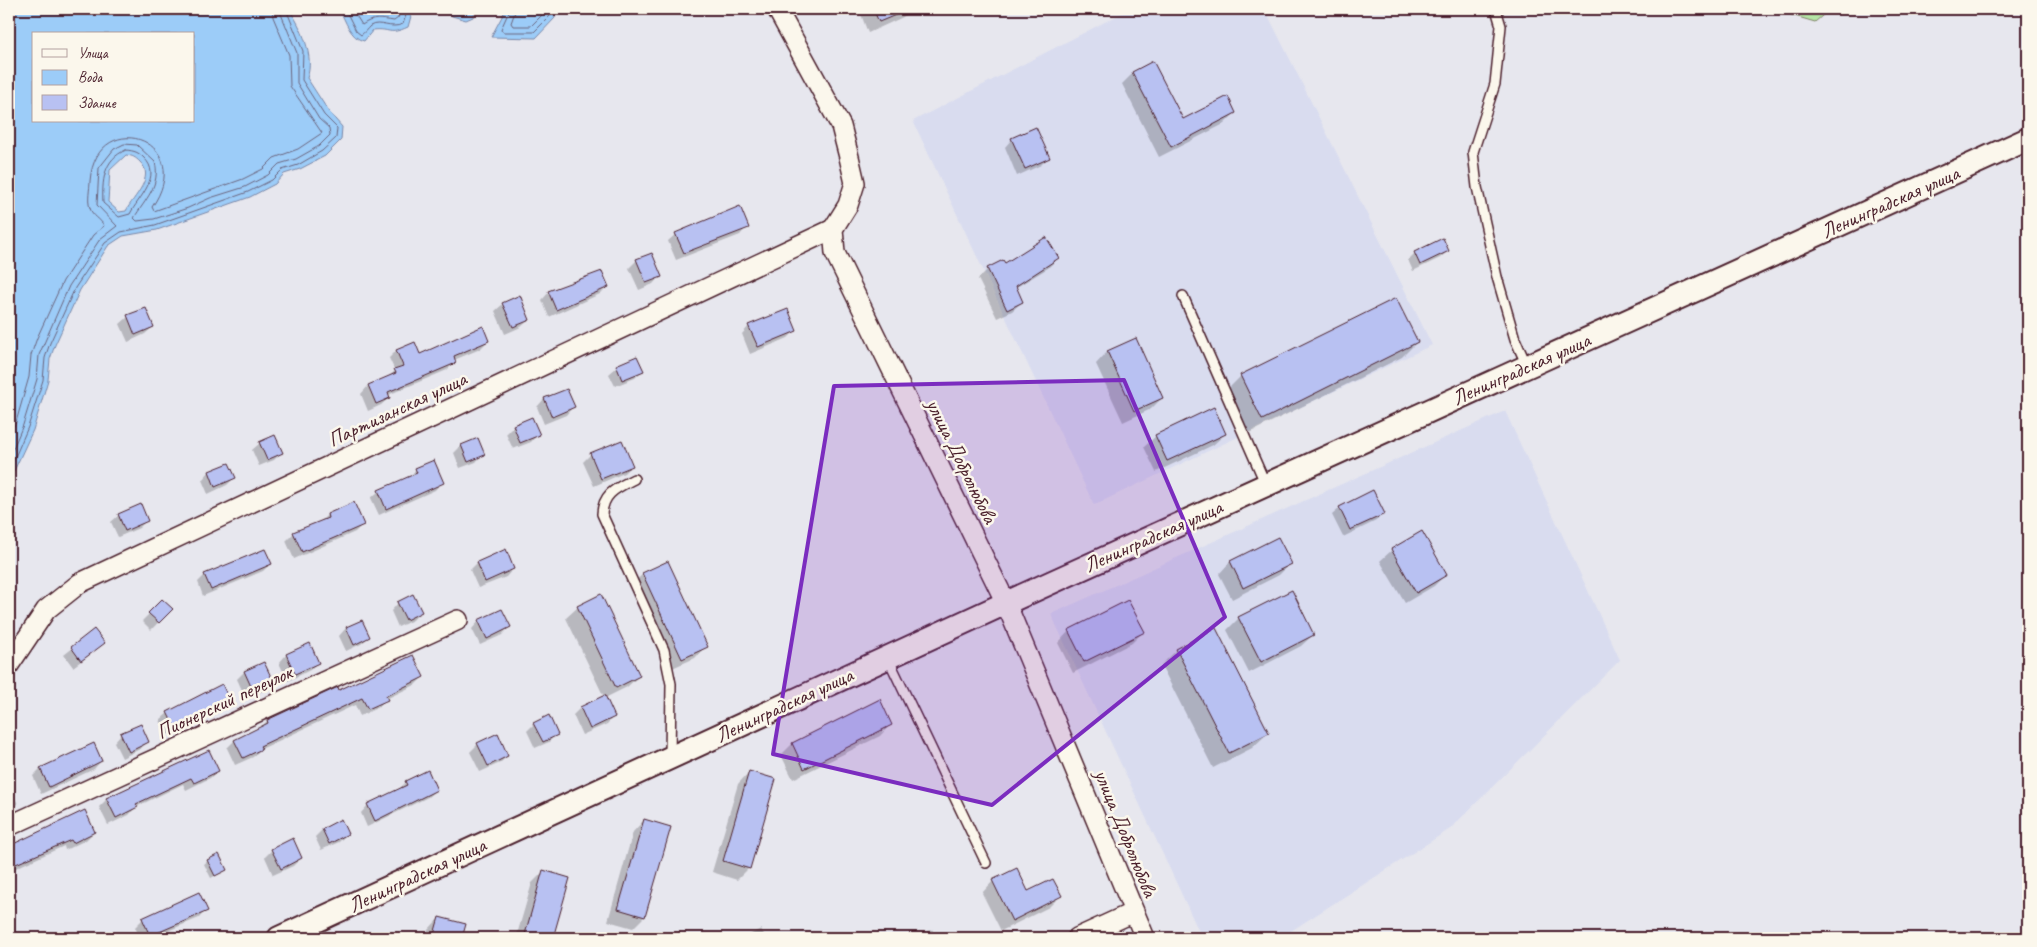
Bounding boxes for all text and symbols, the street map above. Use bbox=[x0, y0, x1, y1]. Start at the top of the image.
legend bbox=[32, 32, 195, 122]
text: Улица bbox=[78, 44, 109, 63]
text: Вода bbox=[78, 68, 103, 87]
text: Здание bbox=[78, 94, 117, 113]
street label: Ленинградская улица bbox=[1817, 159, 1965, 244]
street label: Ленинградская улица bbox=[1448, 326, 1596, 411]
street label: Партизанская улица bbox=[324, 365, 472, 452]
street label: улица Добролюбова bbox=[920, 393, 1004, 529]
street label: Ленинградская улица bbox=[1080, 493, 1228, 578]
street label: Пионерский переулок bbox=[152, 658, 298, 745]
street label: Ленинградская улица bbox=[711, 661, 858, 748]
street label: улица Добролюбова bbox=[1088, 764, 1164, 902]
street label: Ленинградская улица bbox=[344, 831, 491, 918]

